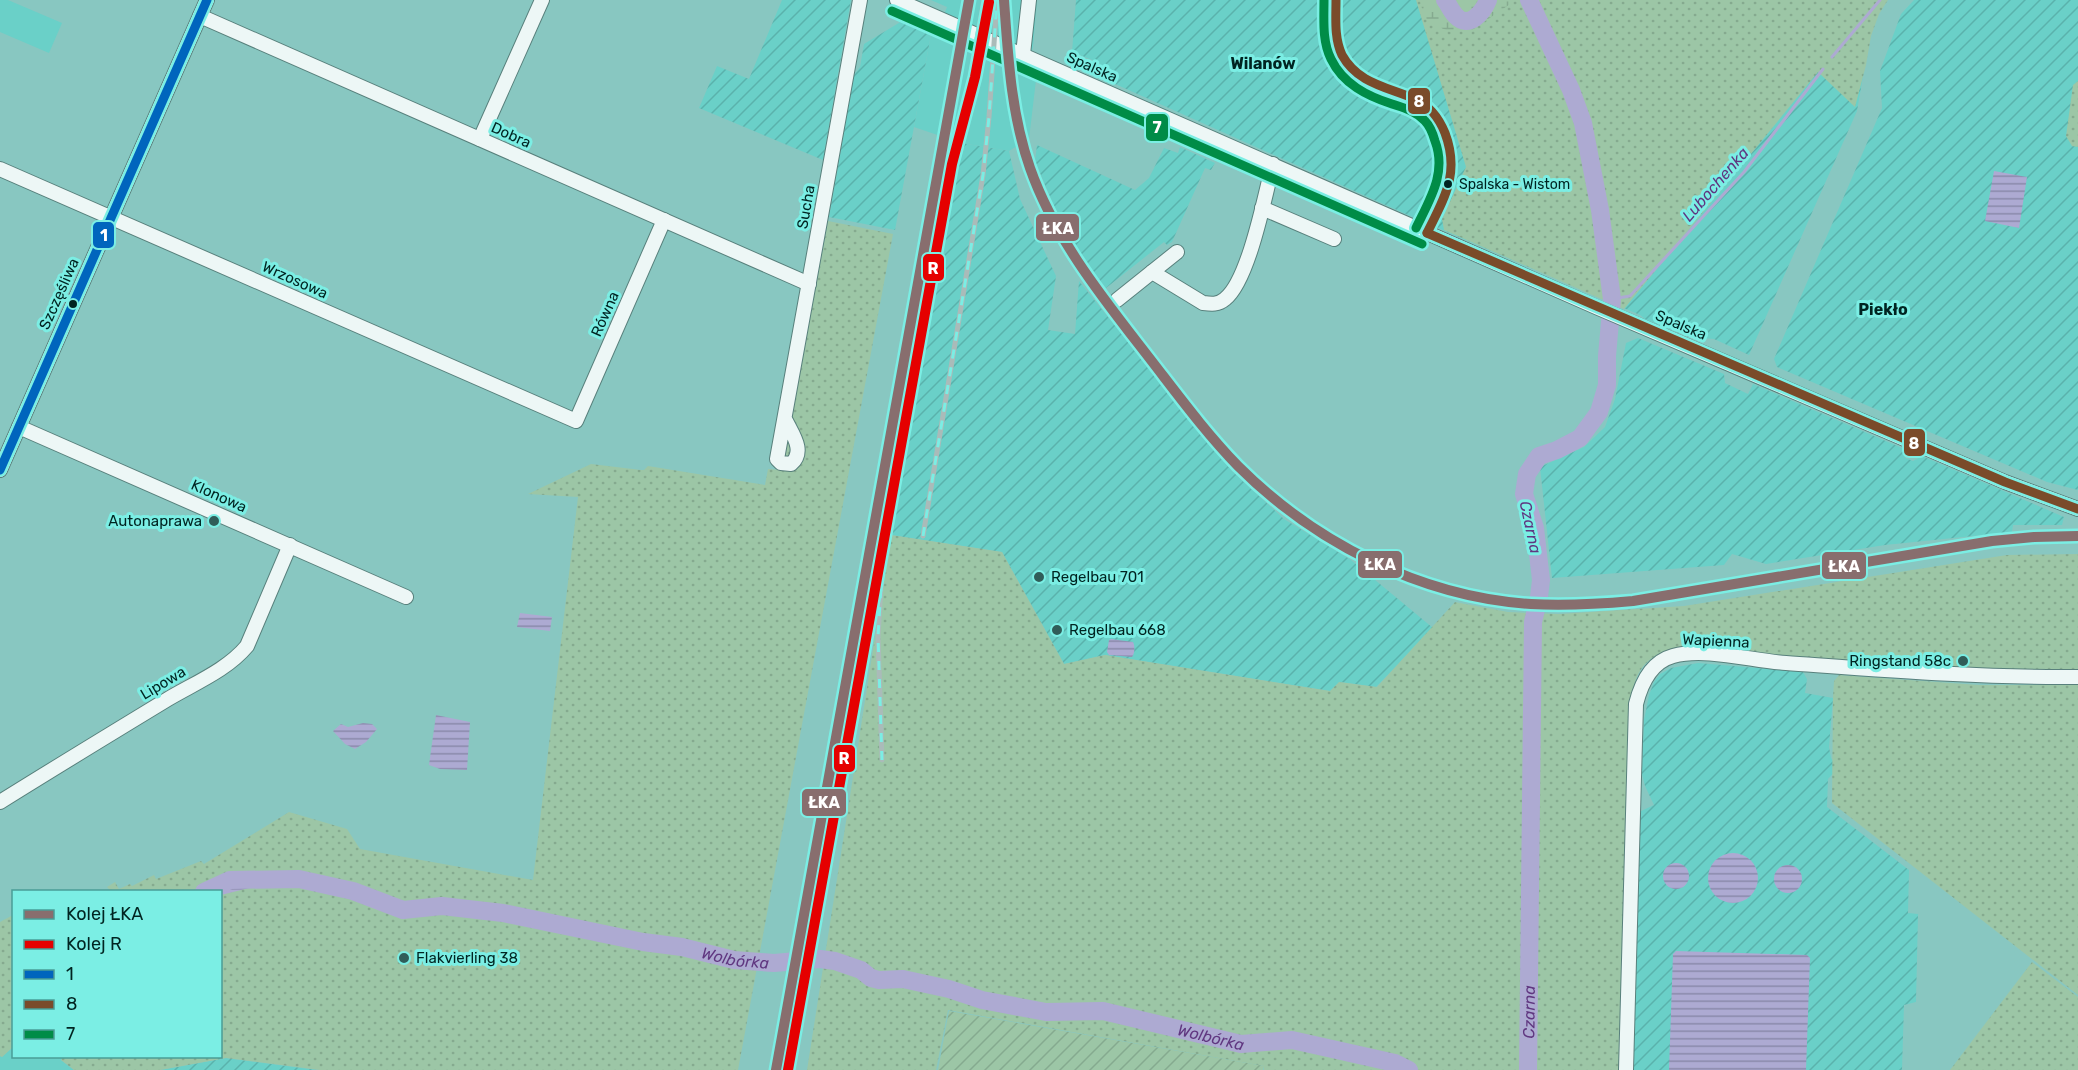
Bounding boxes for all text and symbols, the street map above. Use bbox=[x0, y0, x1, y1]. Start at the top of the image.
street label: Spalska bbox=[1064, 48, 1120, 86]
district label: Wilanów bbox=[1230, 54, 1296, 73]
line badge: 8 bbox=[1407, 87, 1431, 115]
text: 8 bbox=[1414, 92, 1425, 111]
line badge: 7 bbox=[1145, 113, 1169, 142]
street label: Dobra bbox=[488, 118, 534, 152]
text: 7 bbox=[1152, 118, 1162, 137]
water label: Lubochenka bbox=[1678, 143, 1753, 225]
place label: Spalska - Wistom bbox=[1459, 176, 1570, 193]
marker: Spalska - Wistom bbox=[1442, 178, 1454, 190]
street label: Sucha bbox=[793, 184, 819, 230]
line badge: ŁKA bbox=[1035, 213, 1080, 242]
text: ŁKA bbox=[1042, 219, 1074, 238]
line badge: 1 bbox=[92, 221, 115, 249]
text: 1 bbox=[100, 226, 108, 245]
line badge: R bbox=[922, 253, 945, 282]
street label: Szczęśliwa bbox=[35, 256, 83, 332]
street label: Wrzosowa bbox=[259, 258, 331, 302]
text: R bbox=[927, 259, 939, 278]
street label: Równa bbox=[587, 289, 623, 339]
unlabelled marker bbox=[67, 298, 79, 310]
district label: Piekło bbox=[1858, 300, 1908, 319]
street label: Spalska bbox=[1653, 306, 1709, 344]
line badge: 8 bbox=[1903, 428, 1926, 457]
text: 8 bbox=[1909, 434, 1920, 453]
street label: Klonowa bbox=[188, 476, 250, 516]
water label: Czarna bbox=[1516, 499, 1545, 555]
place label: Autonaprawa bbox=[108, 512, 202, 530]
marker: Autonaprawa bbox=[207, 514, 221, 528]
line badge: ŁKA bbox=[1357, 550, 1403, 579]
line badge: ŁKA bbox=[1821, 551, 1867, 580]
text: ŁKA bbox=[1364, 555, 1396, 574]
text: ŁKA bbox=[1828, 557, 1860, 576]
place label: Regelbau 701 bbox=[1051, 568, 1144, 586]
marker: Regelbau 701 bbox=[1032, 570, 1046, 584]
place label: Regelbau 668 bbox=[1069, 621, 1166, 639]
marker: Regelbau 668 bbox=[1050, 623, 1064, 637]
street label: Wapienna bbox=[1682, 630, 1750, 652]
place label: Ringstand 58c bbox=[1849, 652, 1951, 670]
marker: Ringstand 58c bbox=[1956, 654, 1970, 668]
street label: Lipowa bbox=[137, 663, 189, 703]
line badge: R bbox=[833, 744, 856, 773]
text: R bbox=[838, 749, 850, 768]
line badge: ŁKA bbox=[801, 788, 847, 817]
text: ŁKA bbox=[808, 793, 840, 812]
legend bbox=[12, 890, 222, 1058]
text: Kolej ŁKA bbox=[66, 903, 143, 925]
text: Kolej R bbox=[66, 933, 122, 955]
water label: Wolbórka bbox=[700, 943, 770, 973]
place label: Flakvierling 38 bbox=[416, 949, 518, 967]
marker: Flakvierling 38 bbox=[397, 951, 411, 965]
text: 1 bbox=[66, 963, 74, 985]
water label: Czarna bbox=[1519, 985, 1539, 1039]
text: 8 bbox=[66, 993, 77, 1015]
water label: Wolbórka bbox=[1176, 1020, 1246, 1054]
text: 7 bbox=[66, 1023, 75, 1045]

